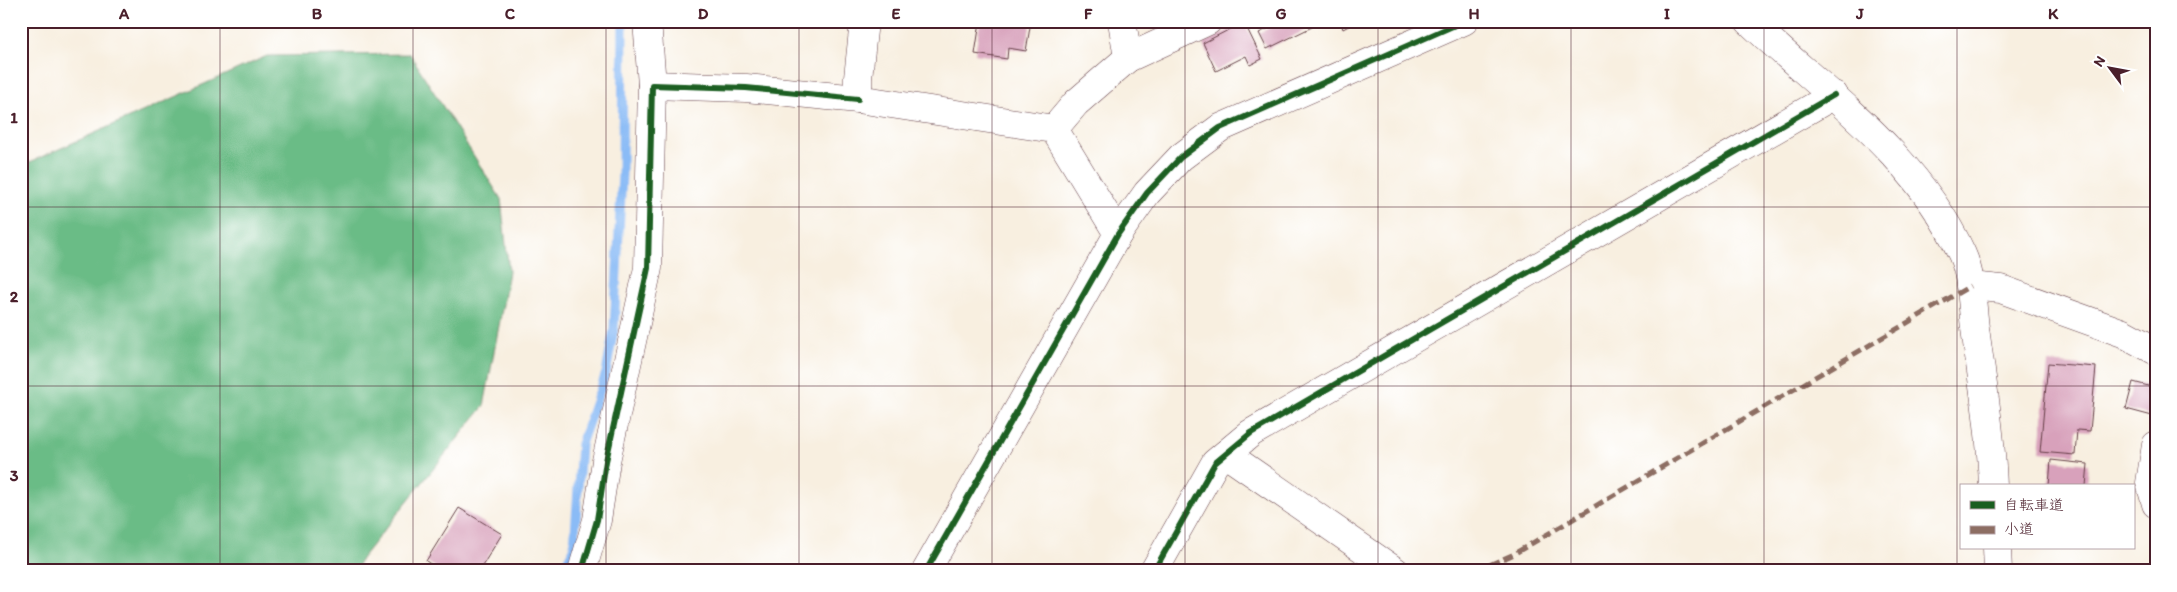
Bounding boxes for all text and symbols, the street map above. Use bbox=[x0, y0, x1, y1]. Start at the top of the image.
text: A bbox=[118, 4, 130, 23]
text: B bbox=[312, 4, 323, 23]
text: C bbox=[505, 4, 516, 23]
text: D bbox=[698, 4, 709, 23]
text: E bbox=[892, 4, 901, 23]
text: F bbox=[1084, 4, 1093, 23]
text: G bbox=[1275, 4, 1287, 23]
text: H bbox=[1468, 4, 1480, 23]
text: I bbox=[1664, 4, 1670, 23]
text: J bbox=[1855, 4, 1864, 23]
text: K bbox=[2048, 4, 2059, 23]
north arrow bbox=[2084, 42, 2134, 92]
text: N bbox=[2090, 53, 2109, 70]
text: 1 bbox=[10, 108, 18, 127]
text: 2 bbox=[10, 287, 19, 306]
text: 3 bbox=[10, 466, 19, 485]
legend bbox=[1960, 484, 2134, 550]
text: 自転車道 bbox=[2004, 496, 2064, 514]
text: 小道 bbox=[2004, 520, 2034, 538]

